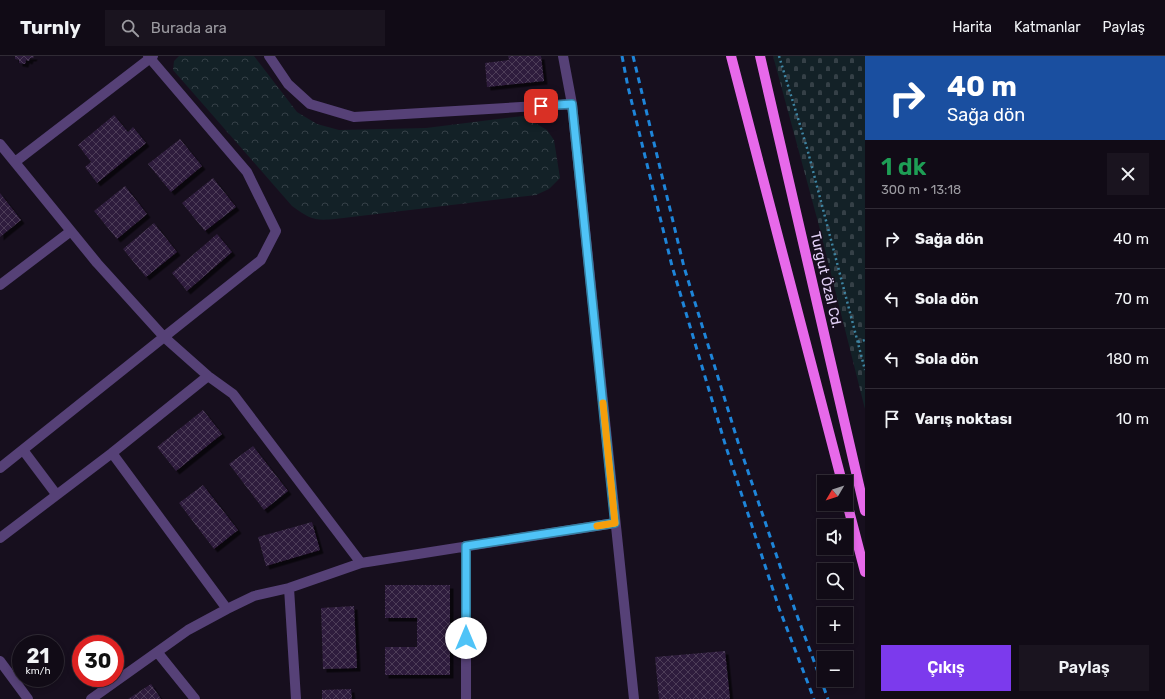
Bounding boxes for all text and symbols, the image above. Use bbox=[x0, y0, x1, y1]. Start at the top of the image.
search box bbox=[105, 10, 385, 46]
text: Turnly bbox=[20, 16, 81, 39]
icon: search bbox=[119, 17, 141, 39]
text: Burada ara bbox=[151, 19, 227, 37]
text: Harita bbox=[952, 19, 992, 36]
text: Katmanlar bbox=[1014, 19, 1081, 36]
text: Paylaş bbox=[1103, 19, 1145, 36]
text: 40 m bbox=[947, 70, 1017, 103]
icon: right bbox=[881, 72, 933, 124]
pin bbox=[524, 89, 558, 123]
icon: arrive bbox=[530, 95, 552, 117]
text: Sağa dön bbox=[947, 104, 1025, 126]
text: 1 dk bbox=[881, 153, 926, 181]
button: close bbox=[1107, 153, 1149, 195]
text: 300 m · 13:18 bbox=[881, 182, 961, 197]
icon: right bbox=[881, 228, 903, 250]
street label: Turgut Özal Cd. bbox=[807, 230, 845, 330]
text: Sağa dön bbox=[915, 230, 984, 248]
text: 40 m bbox=[1113, 230, 1149, 248]
icon: left bbox=[881, 288, 903, 310]
text: Sola dön bbox=[915, 290, 979, 308]
text: 70 m bbox=[1115, 290, 1149, 308]
icon: left bbox=[881, 348, 903, 370]
text: Sola dön bbox=[915, 350, 979, 368]
text: 180 m bbox=[1107, 350, 1149, 368]
icon: arrive bbox=[881, 408, 903, 430]
text: Varış noktası bbox=[915, 410, 1012, 428]
text: 10 m bbox=[1116, 410, 1149, 428]
north arrow bbox=[817, 475, 853, 511]
map controls bbox=[817, 475, 853, 687]
button: sound bbox=[817, 519, 853, 555]
button: search bbox=[817, 563, 853, 599]
button: + bbox=[817, 607, 853, 643]
position arrow bbox=[445, 617, 487, 659]
speed limit sign: 30 bbox=[72, 635, 124, 687]
text: 21 bbox=[27, 644, 49, 668]
button: Çıkış bbox=[881, 645, 1011, 691]
button: Paylaş bbox=[1019, 645, 1149, 691]
button: − bbox=[817, 651, 853, 687]
text: km/h bbox=[26, 665, 50, 677]

